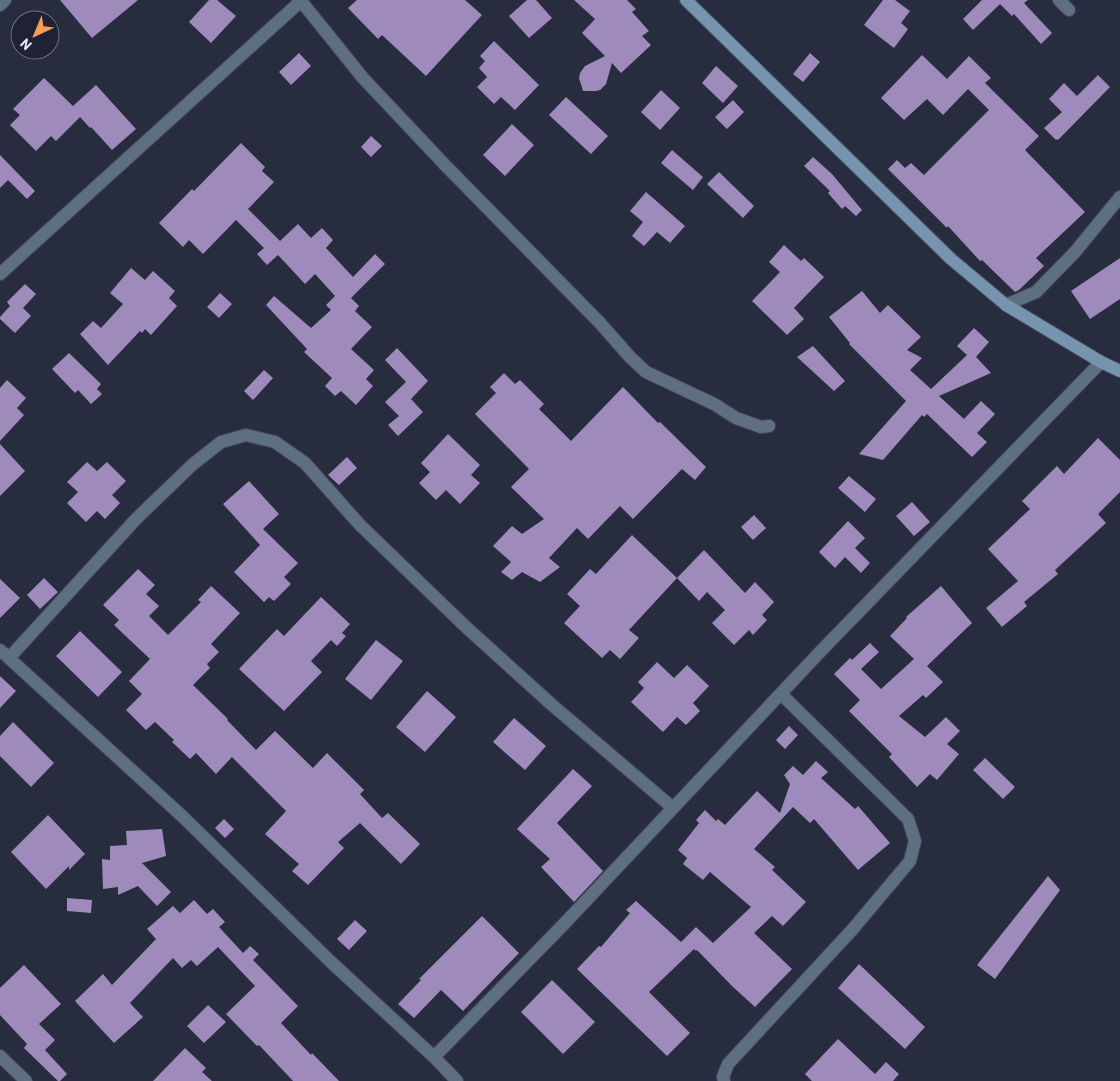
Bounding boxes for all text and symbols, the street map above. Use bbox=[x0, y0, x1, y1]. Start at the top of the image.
north arrow bbox=[10, 10, 60, 60]
text: N bbox=[16, 35, 35, 54]

